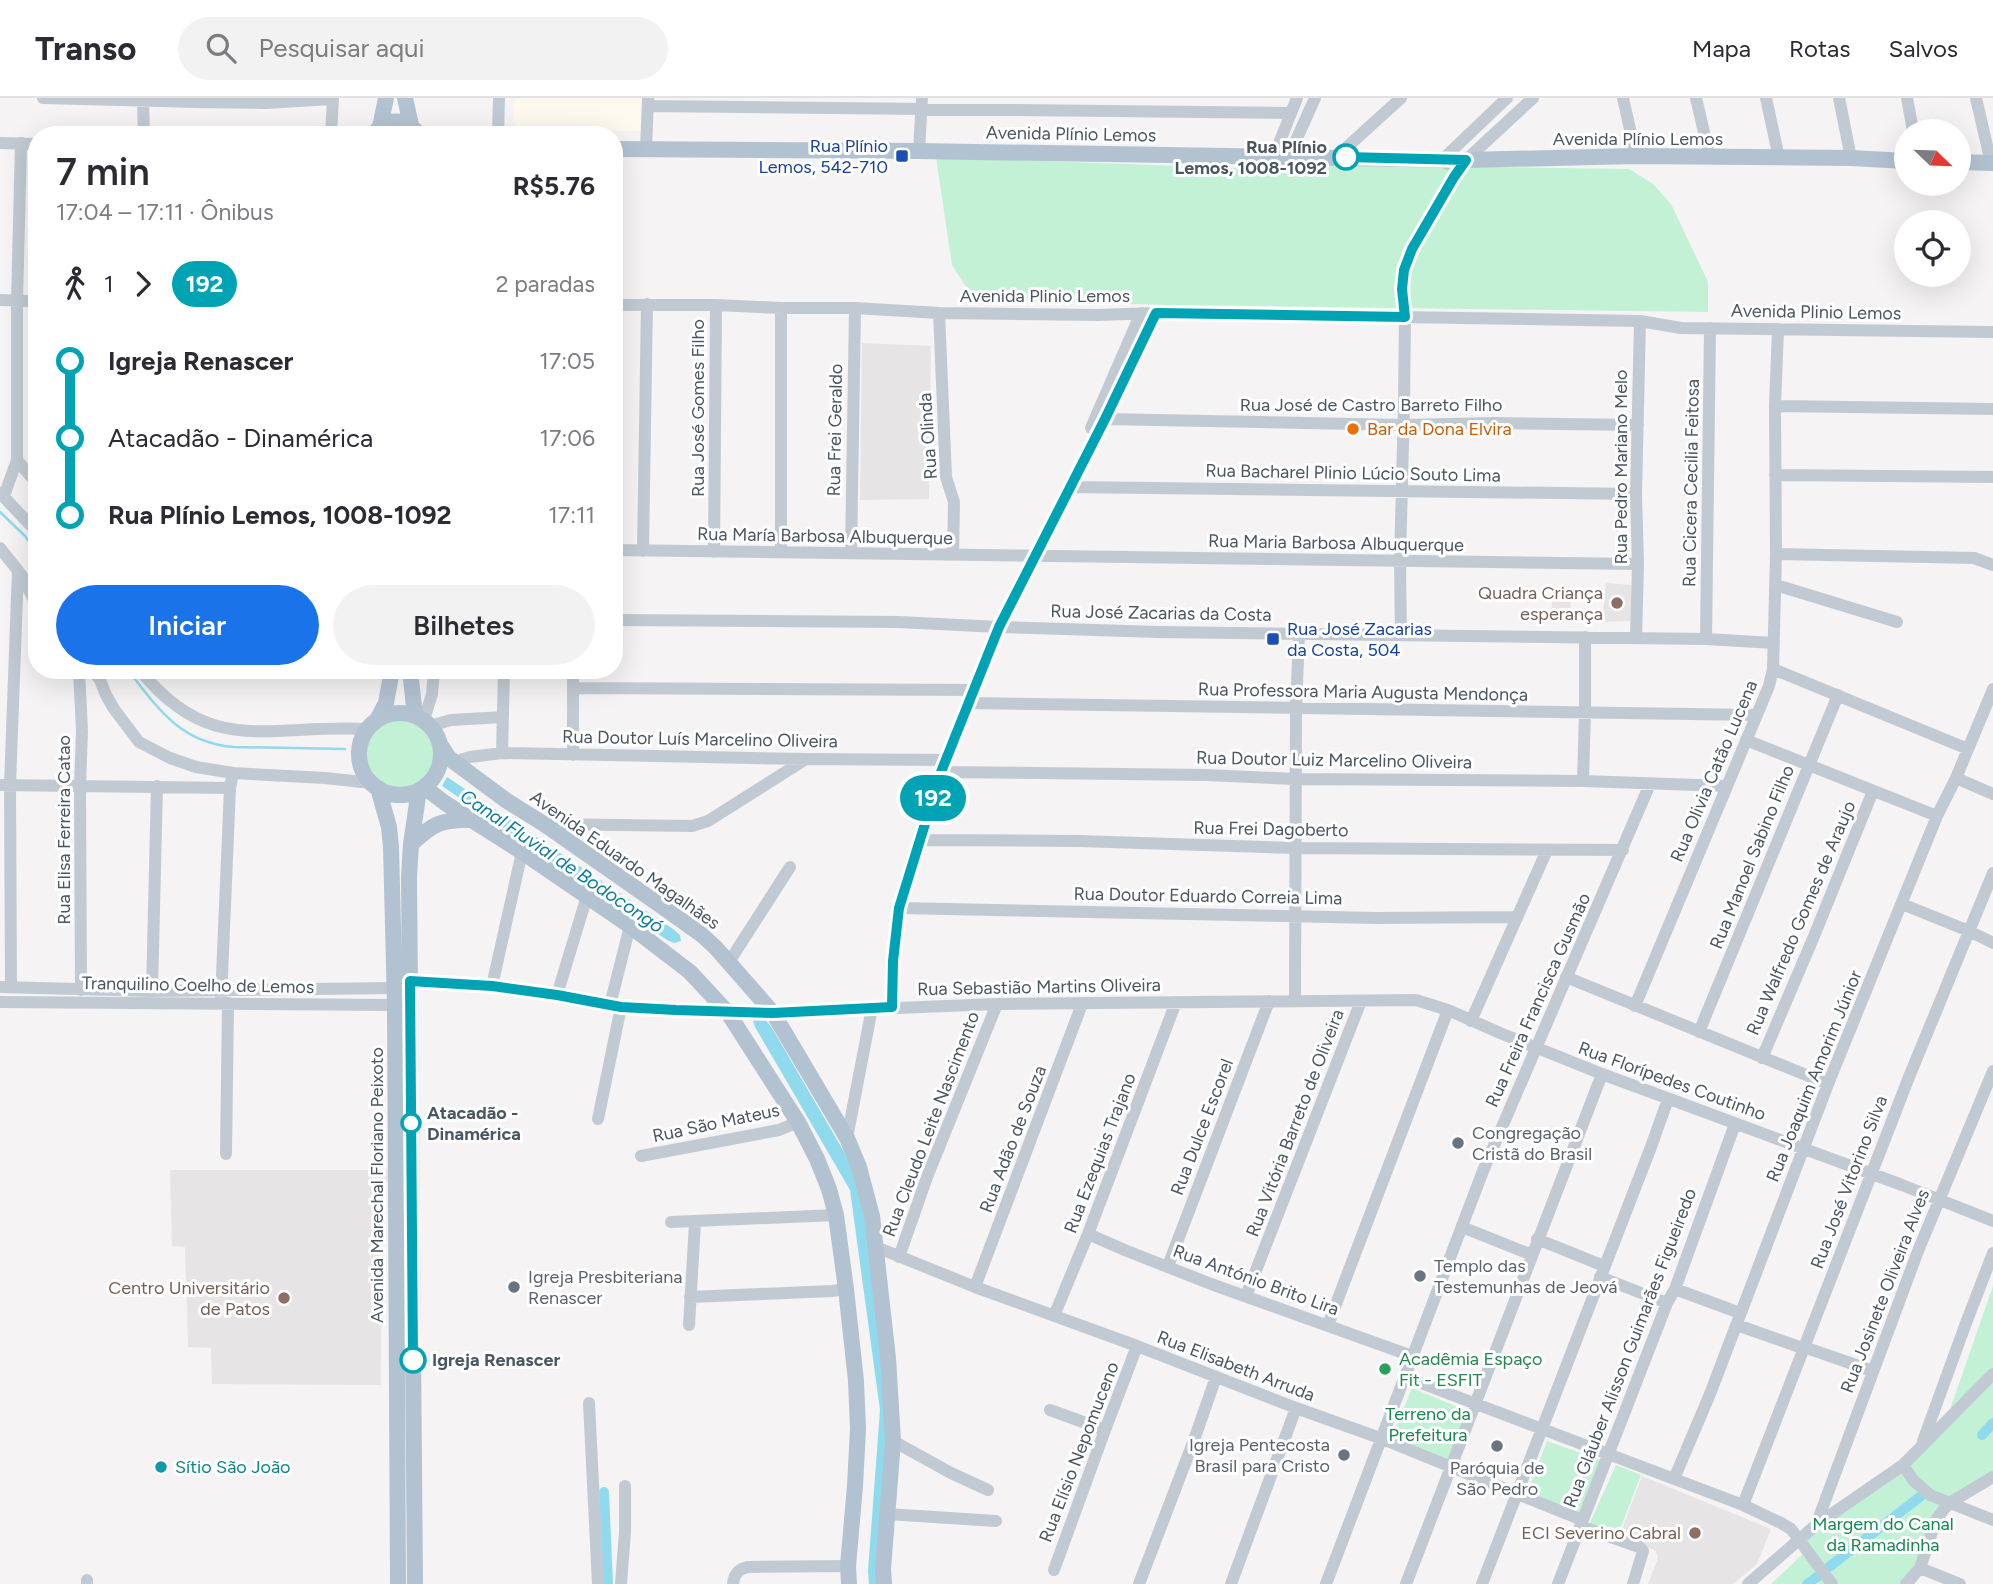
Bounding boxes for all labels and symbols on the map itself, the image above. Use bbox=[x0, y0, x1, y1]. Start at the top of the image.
north arrow bbox=[1894, 119, 1970, 196]
street label: Avenida Plínio Lemos bbox=[986, 122, 1156, 146]
street label: Avenida Plínio Lemos bbox=[1553, 128, 1723, 150]
place label: Rua Plínio Lemos, 542-710 bbox=[758, 135, 888, 178]
place label: Rua Plínio Lemos, 1008-1092 bbox=[1175, 136, 1327, 179]
marker: Rua Plínio Lemos, 1008-1092 bbox=[1333, 144, 1359, 170]
marker: Rua Plínio Lemos, 542-710 bbox=[894, 148, 910, 164]
street label: Avenida Plinio Lemos bbox=[960, 285, 1130, 307]
street label: Avenida Plinio Lemos bbox=[1731, 300, 1901, 324]
street label: Rua José Gomes Filho bbox=[687, 319, 709, 497]
street label: Rua Frei Geraldo bbox=[823, 363, 847, 497]
street label: Rua Pedro Mariano Melo bbox=[1610, 370, 1632, 564]
street label: Rua Cicera Cecilia Feitosa bbox=[1678, 379, 1704, 587]
street label: Rua Olinda bbox=[914, 392, 942, 480]
street label: Rua José de Castro Barreto Filho bbox=[1240, 394, 1502, 416]
place label: Bar da Dona Elvira bbox=[1367, 418, 1512, 440]
marker: Bar da Dona Elvira bbox=[1345, 421, 1361, 437]
street label: Rua Bacharel Plinio Lúcio Souto Lima bbox=[1205, 459, 1501, 487]
street label: Rua María Barbosa Albuquerque bbox=[697, 523, 953, 549]
street label: Rua Maria Barbosa Albuquerque bbox=[1208, 530, 1464, 556]
place label: Quadra Criança esperança bbox=[1478, 582, 1603, 625]
marker: Quadra Criança esperança bbox=[1609, 595, 1625, 611]
street label: Rua José Zacarias da Costa bbox=[1050, 600, 1272, 626]
place label: Rua José Zacarias da Costa, 504 bbox=[1287, 618, 1432, 661]
marker: Rua José Zacarias da Costa, 504 bbox=[1265, 631, 1281, 647]
street label: Rua Olivia Catão Lucena bbox=[1666, 677, 1762, 865]
street label: Rua Professora Maria Augusta Mendonça bbox=[1198, 678, 1528, 706]
street label: Rua Doutor Luís Marcelino Oliveira bbox=[562, 726, 838, 752]
street label: Rua Elisa Ferreira Catao bbox=[53, 735, 75, 925]
street label: Rua Doutor Luiz Marcelino Oliveira bbox=[1196, 747, 1472, 773]
street label: Rua Manoel Sabino Filho bbox=[1705, 762, 1799, 952]
line badge: 192 bbox=[893, 775, 973, 821]
water label: Canal Fluvial de Bodocongó bbox=[456, 784, 668, 938]
street label: Avenida Eduardo Magalhães bbox=[526, 786, 724, 934]
street label: Rua Walfredo Gomes de Araujo bbox=[1742, 798, 1860, 1038]
street label: Rua Frei Dagoberto bbox=[1193, 817, 1349, 841]
street label: Rua Doutor Eduardo Correia Lima bbox=[1073, 883, 1343, 909]
street label: Rua Freira Francisca Gusmão bbox=[1481, 890, 1595, 1110]
street label: Rua Joaquim Amorim Júnior bbox=[1761, 967, 1867, 1185]
street label: Tranquilino Coelho de Lemos bbox=[82, 972, 314, 998]
street label: Rua Sebastião Martins Oliveira bbox=[917, 974, 1161, 1000]
street label: Rua Vitória Barreto de Oliveira bbox=[1241, 1006, 1349, 1240]
street label: Rua Cleudo Leite Nascimento bbox=[878, 1008, 984, 1240]
street label: Rua Florípedes Coutinho bbox=[1575, 1037, 1769, 1125]
street label: Avenida Marechal Floriano Peixoto bbox=[366, 1047, 388, 1323]
street label: Rua Dulce Escorel bbox=[1166, 1056, 1238, 1198]
street label: Rua Adão de Souza bbox=[975, 1062, 1051, 1216]
street label: Rua Ezequias Trajano bbox=[1059, 1070, 1141, 1236]
street label: Rua José Vitorino Silva bbox=[1806, 1092, 1892, 1272]
street label: Rua São Mateus bbox=[650, 1099, 782, 1147]
place label: Atacadão - Dinamérica bbox=[427, 1102, 521, 1145]
marker: Atacadão - Dinamérica bbox=[401, 1113, 421, 1133]
place label: Congregação Cristã do Brasil bbox=[1472, 1122, 1592, 1165]
marker: Congregação Cristã do Brasil bbox=[1450, 1135, 1466, 1151]
street label: Rua Gláuber Alisson Guimarães Figueiredo bbox=[1559, 1185, 1701, 1511]
street label: Rua Josinete Oliveira Alves bbox=[1836, 1186, 1934, 1396]
street label: Rua António Brito Lira bbox=[1170, 1240, 1342, 1320]
place label: Templo das Testemunhas de Jeová bbox=[1434, 1255, 1618, 1298]
place label: Igreja Presbiteriana Renascer bbox=[528, 1266, 682, 1309]
marker: Templo das Testemunhas de Jeová bbox=[1412, 1268, 1428, 1284]
place label: Centro Universitário de Patos bbox=[108, 1277, 270, 1320]
marker: Igreja Presbiteriana Renascer bbox=[506, 1279, 522, 1295]
marker: Centro Universitário de Patos bbox=[276, 1290, 292, 1306]
street label: Rua Elisabeth Arruda bbox=[1154, 1326, 1318, 1406]
marker: Igreja Renascer bbox=[400, 1347, 426, 1373]
place label: Acadêmia Espaço Fit - ESFIT bbox=[1399, 1348, 1543, 1391]
place label: Igreja Renascer bbox=[432, 1349, 561, 1371]
street label: Rua Elísio Nepomuceno bbox=[1034, 1359, 1124, 1545]
marker: Acadêmia Espaço Fit - ESFIT bbox=[1377, 1361, 1393, 1377]
park label: Terreno da Prefeitura bbox=[1385, 1403, 1471, 1446]
place label: Igreja Pentecosta Brasil para Cristo bbox=[1189, 1434, 1330, 1477]
marker: Paróquia de São Pedro bbox=[1489, 1438, 1505, 1454]
marker: Igreja Pentecosta Brasil para Cristo bbox=[1336, 1447, 1352, 1463]
place label: Sítio São João bbox=[175, 1456, 291, 1478]
place label: Paróquia de São Pedro bbox=[1450, 1457, 1544, 1500]
marker: Sítio São João bbox=[153, 1459, 169, 1475]
park label: Margem do Canal da Ramadinha bbox=[1812, 1513, 1954, 1556]
place label: ECI Severino Cabral bbox=[1521, 1522, 1681, 1544]
marker: ECI Severino Cabral bbox=[1687, 1525, 1703, 1541]

